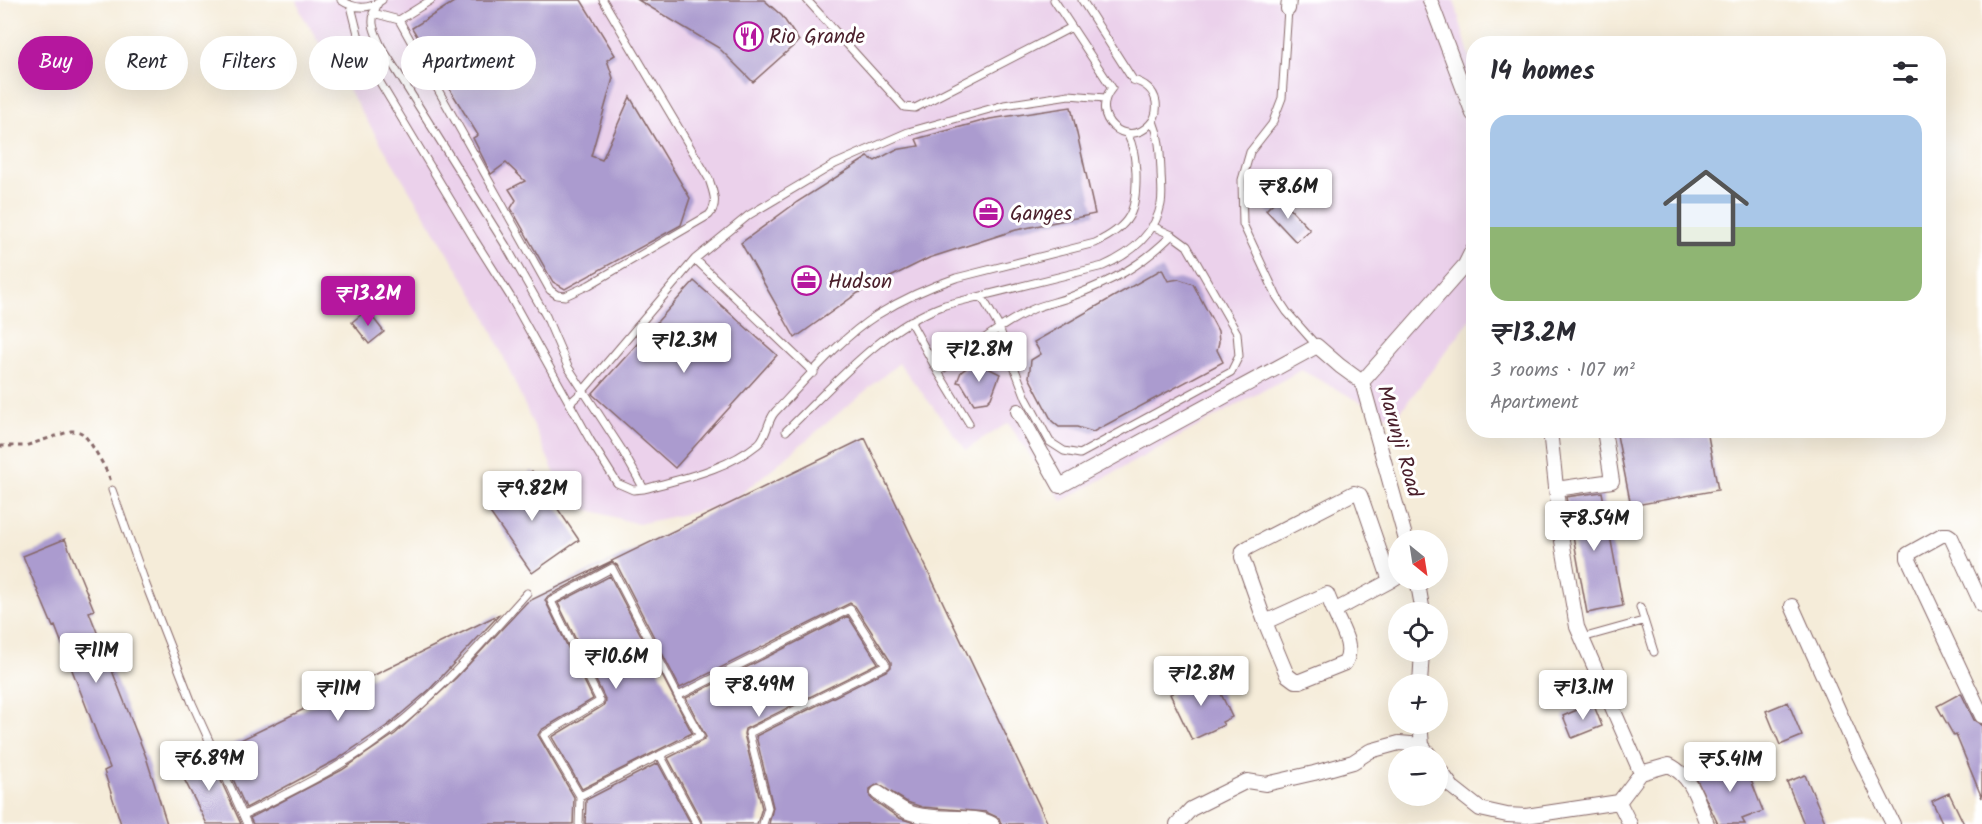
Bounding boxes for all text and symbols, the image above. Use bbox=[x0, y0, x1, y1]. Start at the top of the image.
restaurant icon: Rio Grande bbox=[732, 20, 764, 52]
place label: Rio Grande bbox=[769, 21, 865, 54]
chip: Buy bbox=[18, 36, 93, 90]
chip: Rent bbox=[105, 36, 188, 90]
chip: Filters bbox=[200, 36, 297, 90]
chip: New bbox=[309, 36, 389, 90]
chip: Apartment bbox=[401, 36, 536, 90]
text: 14 homes bbox=[1490, 51, 1595, 93]
icon: filters bbox=[1889, 56, 1922, 89]
icon: home bbox=[1652, 154, 1760, 262]
pin: ₹8.6M bbox=[1246, 169, 1330, 220]
text: ₹8.6M bbox=[1258, 172, 1318, 204]
office icon: Ganges bbox=[973, 197, 1005, 229]
place label: Ganges bbox=[1010, 198, 1072, 231]
office icon: Hudson bbox=[791, 265, 823, 297]
place label: Hudson bbox=[828, 266, 892, 299]
pin: ₹13.2M bbox=[319, 276, 417, 327]
text: ₹13.2M bbox=[335, 279, 401, 311]
text: ₹13.2M bbox=[1490, 313, 1576, 355]
pin: ₹12.3M bbox=[635, 323, 733, 374]
text: ₹12.3M bbox=[651, 326, 717, 358]
pin: ₹12.8M bbox=[930, 332, 1028, 383]
text: ₹12.8M bbox=[946, 335, 1012, 367]
text: 3 rooms · 107 m² bbox=[1490, 355, 1635, 387]
street label: Marunji Road bbox=[1367, 381, 1430, 502]
text: Apartment bbox=[1490, 387, 1579, 419]
pin: ₹9.82M bbox=[483, 471, 581, 522]
text: ₹9.82M bbox=[497, 474, 567, 506]
pin: ₹8.54M bbox=[1545, 501, 1643, 552]
text: ₹8.54M bbox=[1559, 504, 1629, 536]
north arrow bbox=[1388, 530, 1448, 590]
map controls bbox=[1388, 530, 1448, 806]
button: locate bbox=[1388, 602, 1448, 662]
pin: ₹11M bbox=[60, 633, 132, 684]
text: ₹11M bbox=[74, 636, 118, 668]
pin: ₹10.6M bbox=[567, 639, 665, 690]
text: ₹10.6M bbox=[584, 642, 648, 674]
pin: ₹12.8M bbox=[1152, 656, 1250, 707]
text: ₹12.8M bbox=[1168, 659, 1234, 691]
pin: ₹8.49M bbox=[710, 667, 808, 718]
text: ₹8.49M bbox=[724, 670, 794, 702]
pin: ₹13.1M bbox=[1534, 670, 1632, 721]
pin: ₹11M bbox=[302, 671, 374, 722]
text: ₹13.1M bbox=[1553, 673, 1613, 705]
text: ₹11M bbox=[316, 674, 360, 706]
button: + bbox=[1388, 674, 1448, 734]
pin: ₹6.89M bbox=[160, 741, 258, 792]
pin: ₹5.41M bbox=[1681, 742, 1779, 793]
text: ₹6.89M bbox=[174, 744, 244, 776]
text: ₹5.41M bbox=[1698, 745, 1762, 777]
button: − bbox=[1388, 746, 1448, 806]

